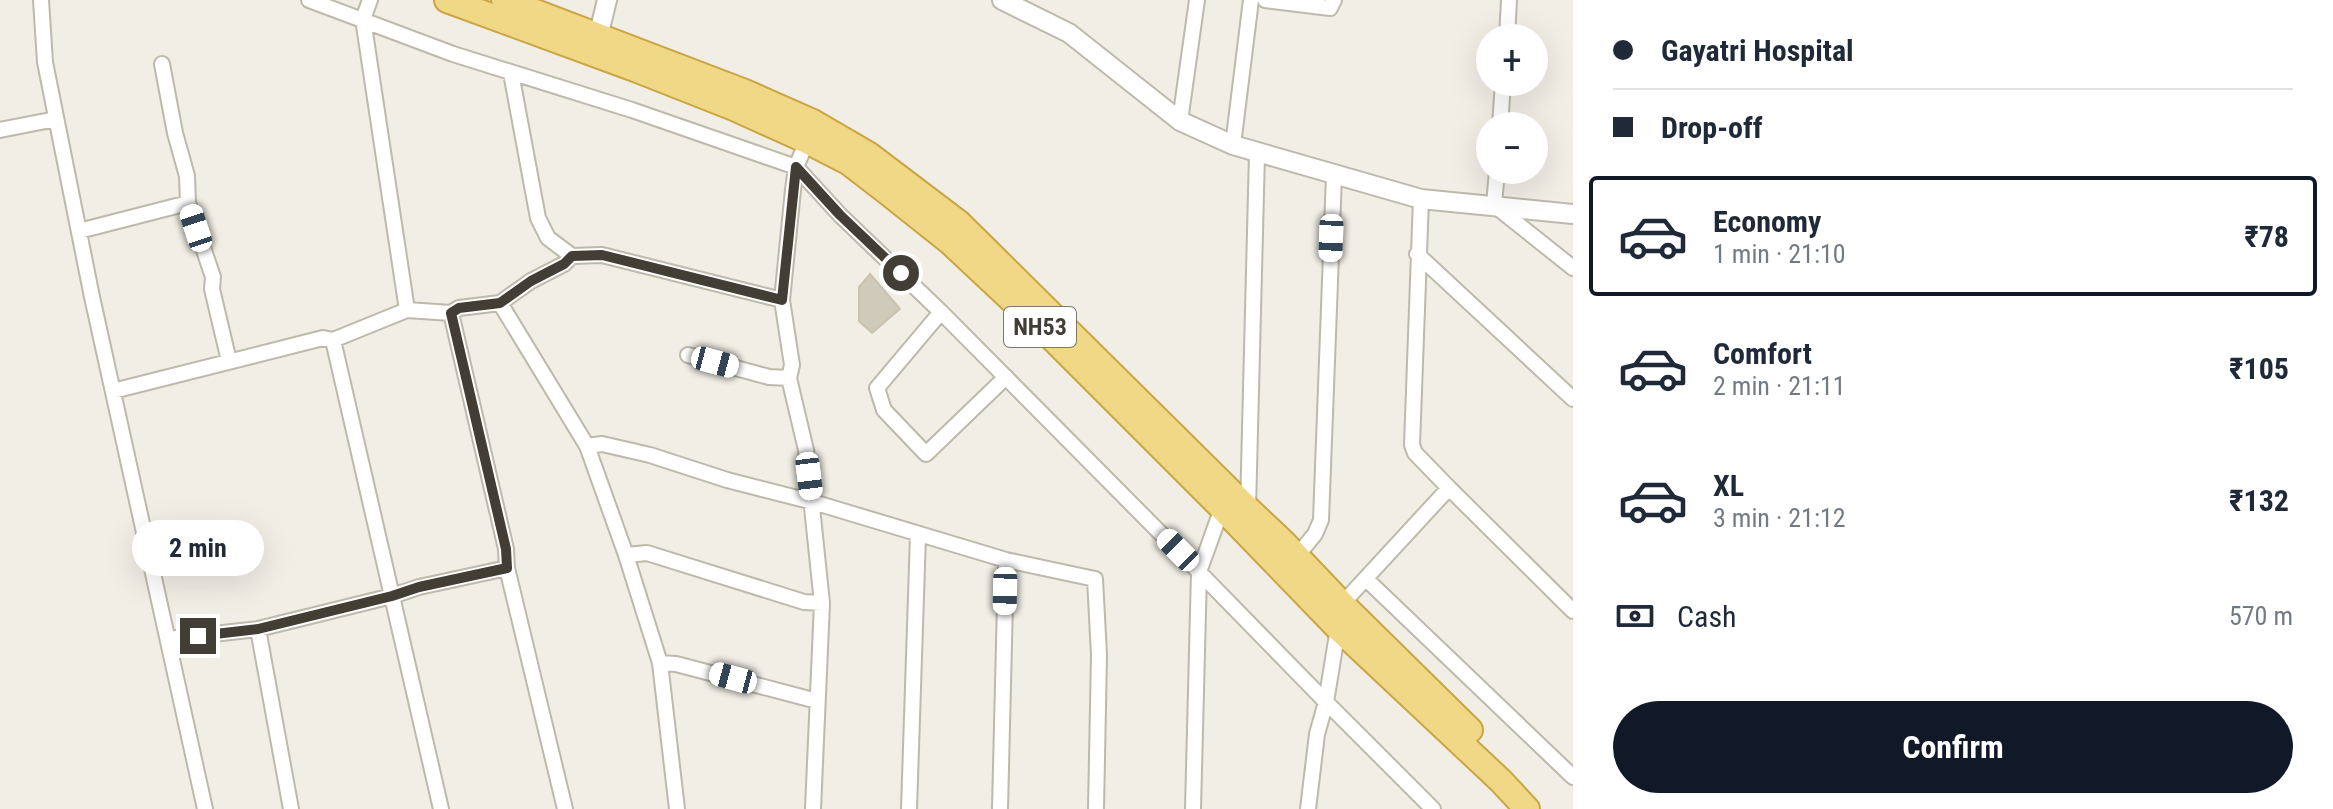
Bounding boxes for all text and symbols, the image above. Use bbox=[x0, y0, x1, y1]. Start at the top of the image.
map controls bbox=[1476, 24, 1548, 184]
button: + bbox=[1476, 24, 1548, 96]
text: Gayatri Hospital bbox=[1661, 33, 1854, 68]
text: Drop-off bbox=[1661, 110, 1763, 145]
button: − bbox=[1476, 112, 1548, 184]
icon: car bbox=[1617, 200, 1689, 272]
car bbox=[177, 201, 215, 255]
text: Economy bbox=[1713, 204, 1821, 239]
car bbox=[1318, 214, 1344, 262]
text: ₹78 bbox=[2244, 219, 2289, 254]
text: 1 min · 21:10 bbox=[1713, 239, 1846, 269]
route start bbox=[883, 255, 919, 291]
road number: NH53 bbox=[1004, 307, 1076, 347]
icon: car bbox=[1617, 332, 1689, 404]
text: Comfort bbox=[1713, 336, 1812, 371]
car bbox=[689, 344, 741, 380]
text: ₹105 bbox=[2229, 351, 2289, 386]
text: 2 min · 21:11 bbox=[1713, 371, 1846, 401]
car bbox=[794, 451, 824, 501]
icon: car bbox=[1617, 464, 1689, 536]
text: XL bbox=[1713, 468, 1744, 503]
text: ₹132 bbox=[2229, 483, 2289, 518]
text: 3 min · 21:12 bbox=[1713, 503, 1846, 533]
callout: 2 min bbox=[132, 520, 264, 576]
car bbox=[1153, 525, 1203, 575]
text: 2 min bbox=[169, 533, 227, 563]
car bbox=[993, 567, 1017, 615]
icon: cash bbox=[1613, 594, 1657, 638]
text: Cash bbox=[1677, 599, 1737, 634]
text: 570 m bbox=[2229, 601, 2293, 631]
route end bbox=[180, 618, 216, 654]
car bbox=[707, 660, 759, 696]
button: Confirm bbox=[1613, 701, 2293, 793]

